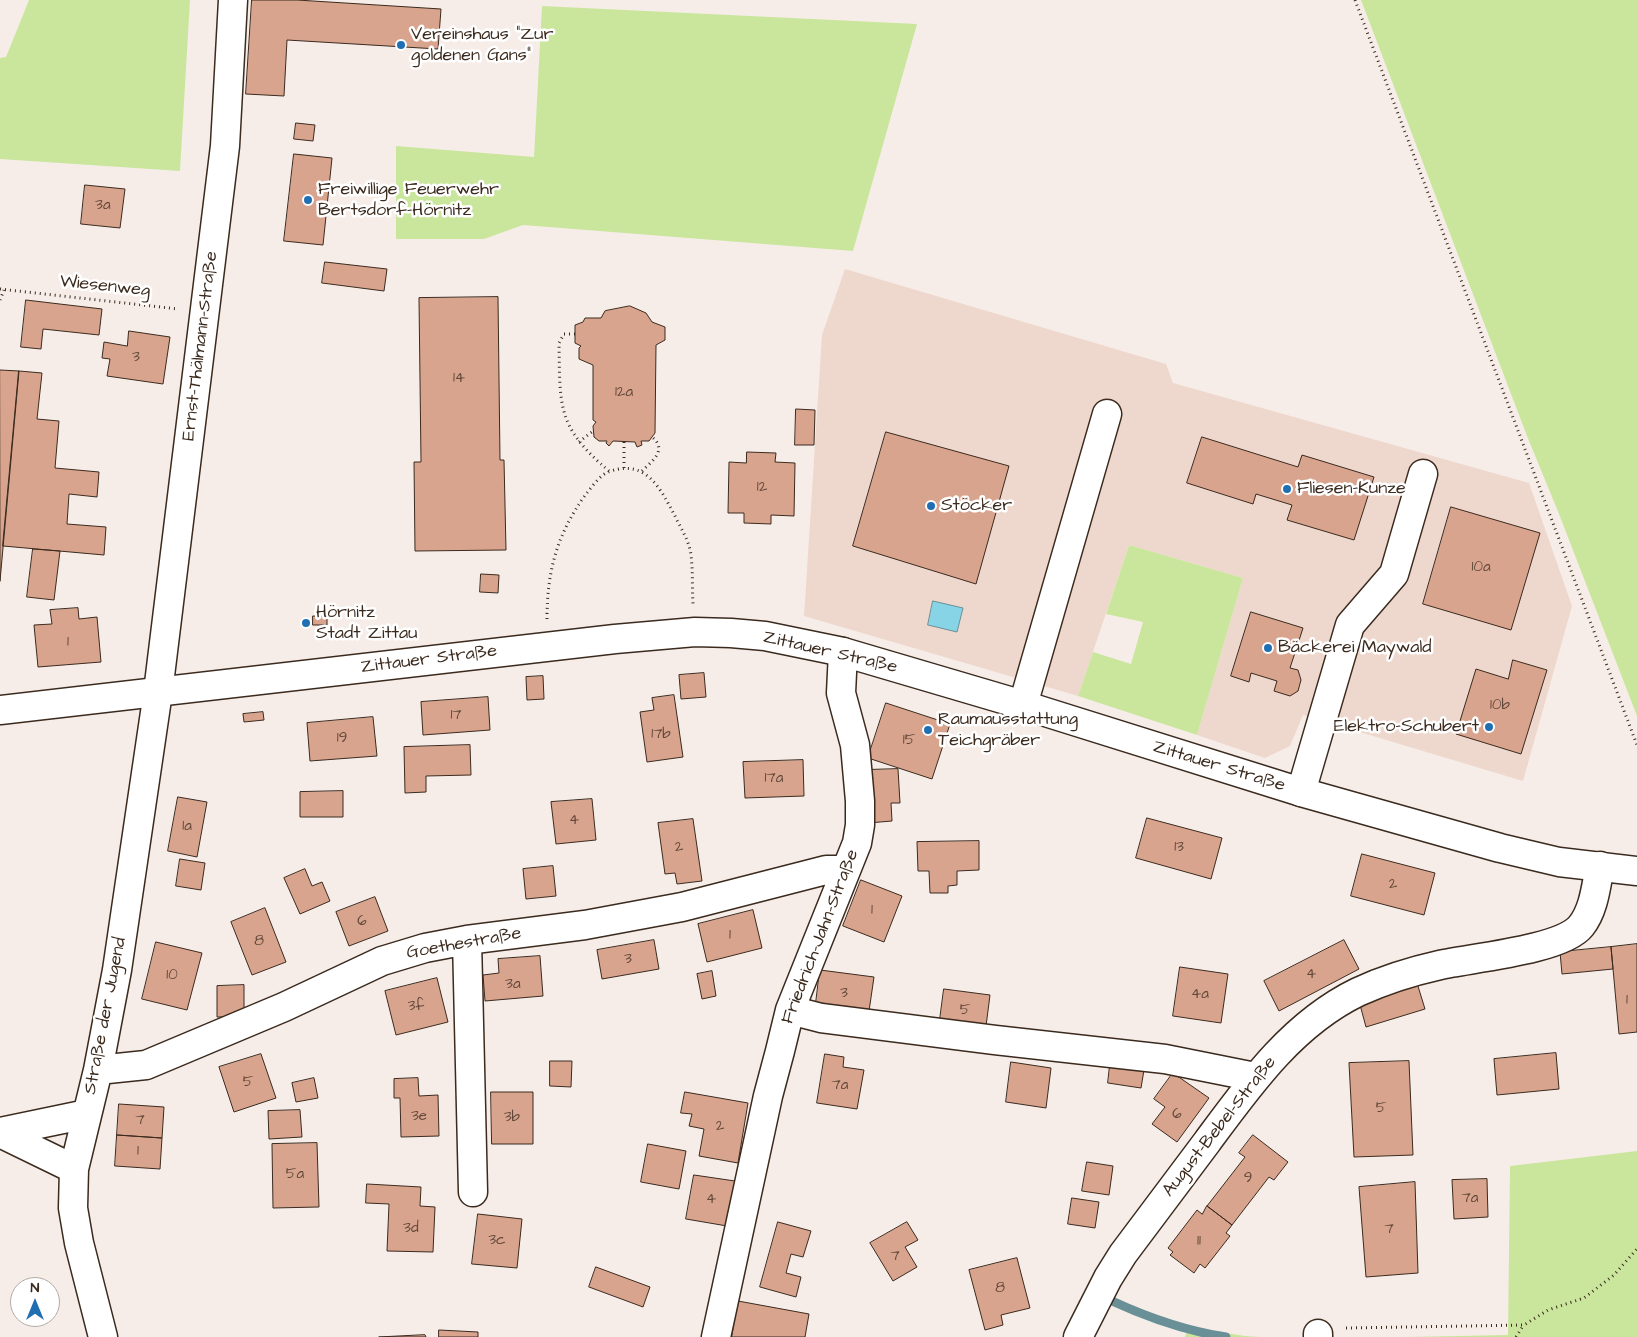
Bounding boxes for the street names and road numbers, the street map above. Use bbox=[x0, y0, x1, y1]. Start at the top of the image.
street label: Ernst-Thälmann-Straße bbox=[179, 250, 223, 442]
street label: Wiesenweg bbox=[59, 272, 151, 302]
street label: Zittauer Straße bbox=[761, 627, 899, 679]
street label: Zittauer Straße bbox=[360, 641, 498, 679]
street label: Zittauer Straße bbox=[1150, 737, 1288, 797]
street label: Friedrich-Jahn-Straße bbox=[778, 847, 864, 1027]
street label: Goethestraße bbox=[405, 923, 523, 965]
street label: Straße der Jugend bbox=[80, 936, 132, 1096]
street label: August-Bebel-Straße bbox=[1158, 1052, 1282, 1202]

